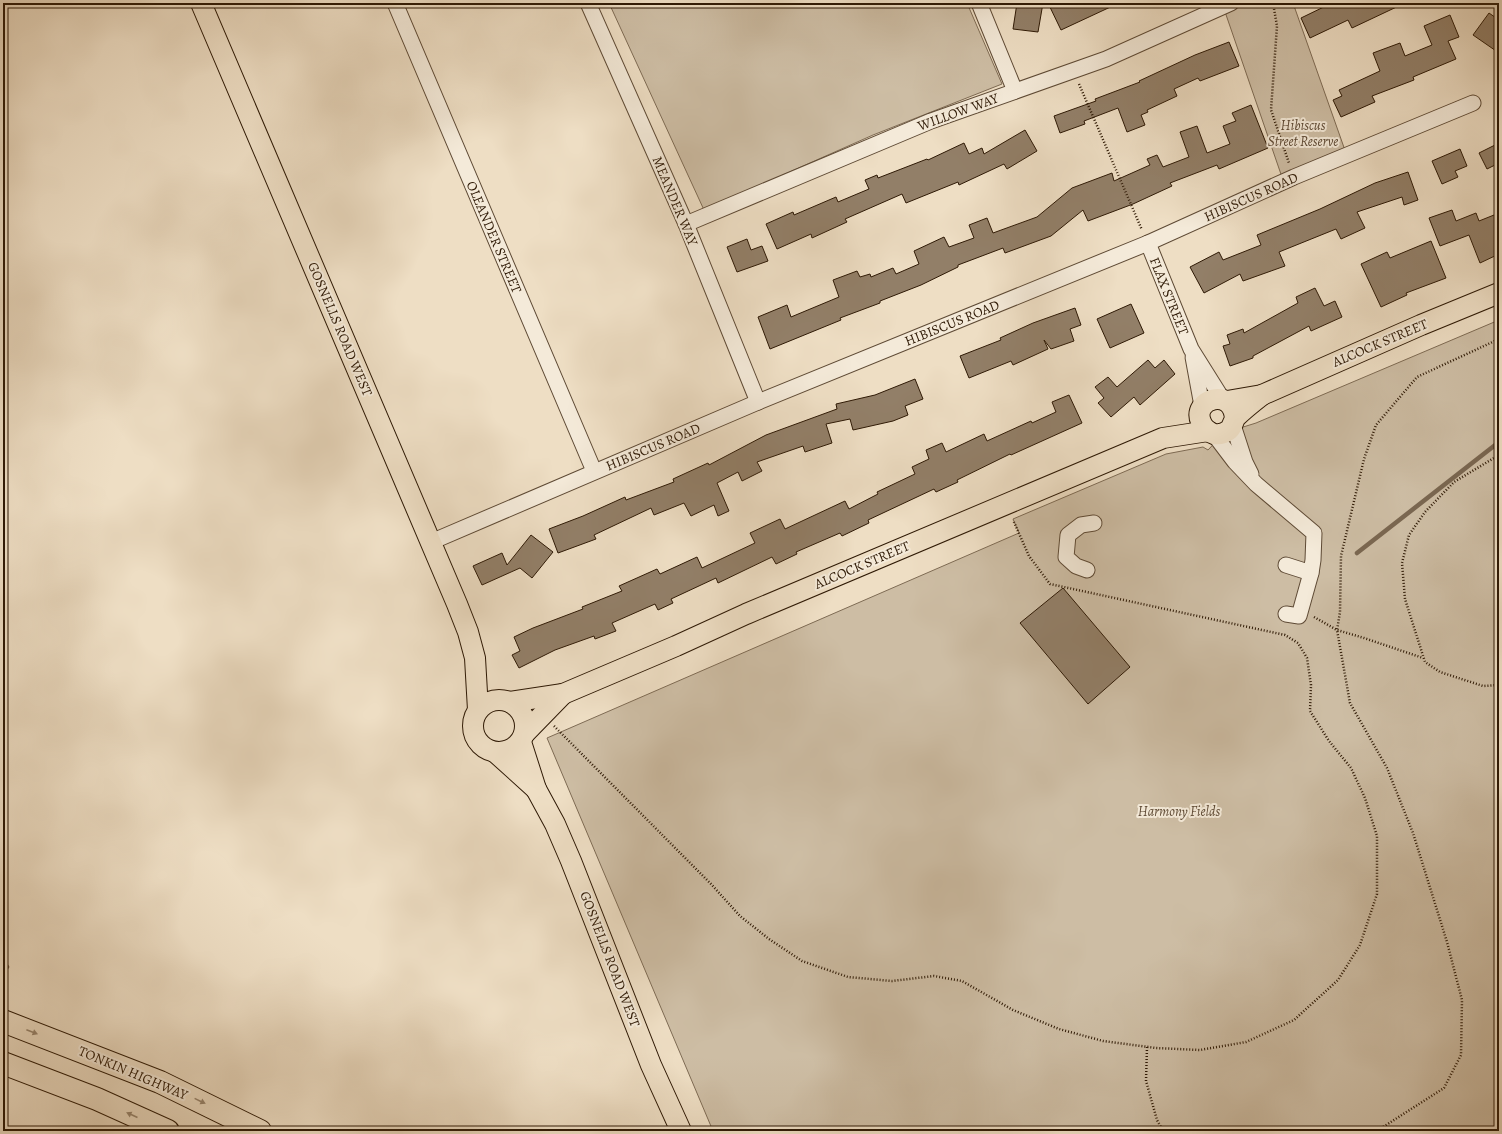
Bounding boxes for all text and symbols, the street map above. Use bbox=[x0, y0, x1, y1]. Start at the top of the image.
street label: WILLOW WAY bbox=[914, 88, 1001, 136]
park label: Hibiscus Street Reserve bbox=[1268, 116, 1338, 151]
street label: MEANDER WAY bbox=[648, 153, 703, 249]
street label: HIBISCUS ROAD bbox=[1201, 168, 1301, 226]
street label: OLEANDER STREET bbox=[462, 178, 526, 296]
street label: FLAX STREET bbox=[1145, 254, 1193, 338]
street label: GOSNELLS ROAD WEST bbox=[303, 259, 377, 399]
street label: HIBISCUS ROAD bbox=[902, 295, 1002, 351]
street label: ALCOCK STREET bbox=[1329, 314, 1431, 372]
street label: HIBISCUS ROAD bbox=[603, 418, 703, 475]
street label: ALCOCK STREET bbox=[811, 536, 913, 594]
park label: Harmony Fields bbox=[1138, 802, 1220, 821]
street label: GOSNELLS ROAD WEST bbox=[575, 888, 645, 1030]
one-way arrow bbox=[26, 1029, 38, 1035]
street label: TONKIN HIGHWAY bbox=[75, 1041, 191, 1105]
one-way arrow bbox=[194, 1098, 206, 1104]
one-way arrow bbox=[126, 1112, 138, 1118]

